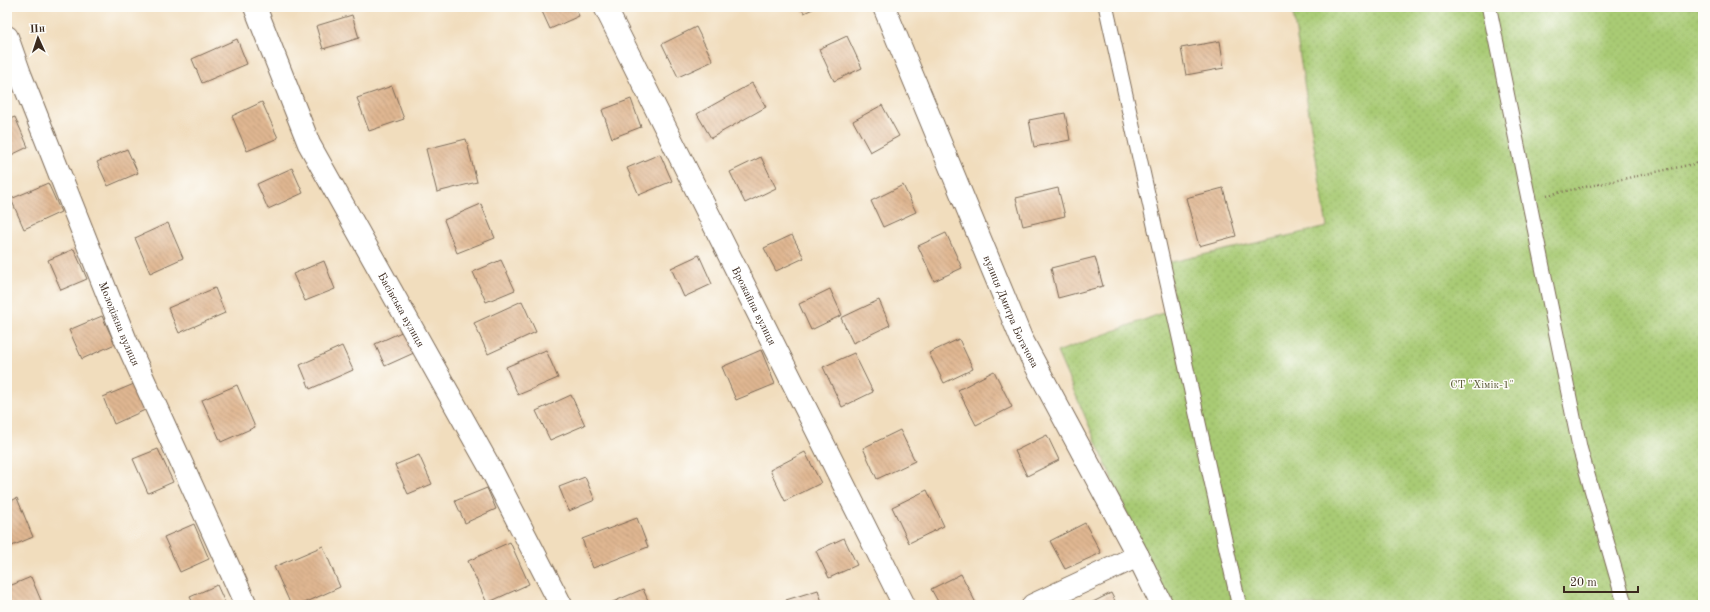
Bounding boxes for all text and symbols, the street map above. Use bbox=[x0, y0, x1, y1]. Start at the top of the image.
north arrow bbox=[18, 18, 58, 58]
text: Пн bbox=[30, 24, 45, 35]
street label: вулиця Дмитра Богачова bbox=[980, 254, 1040, 370]
street label: Врожайна вулиця bbox=[729, 265, 777, 348]
street label: Басівська вулиця bbox=[375, 271, 426, 350]
street label: Молодіжна вулиця bbox=[96, 281, 141, 368]
park label: СТ "Хімік-1" bbox=[1450, 380, 1514, 391]
scale bar bbox=[1564, 568, 1638, 594]
text: 20 m bbox=[1570, 577, 1597, 589]

